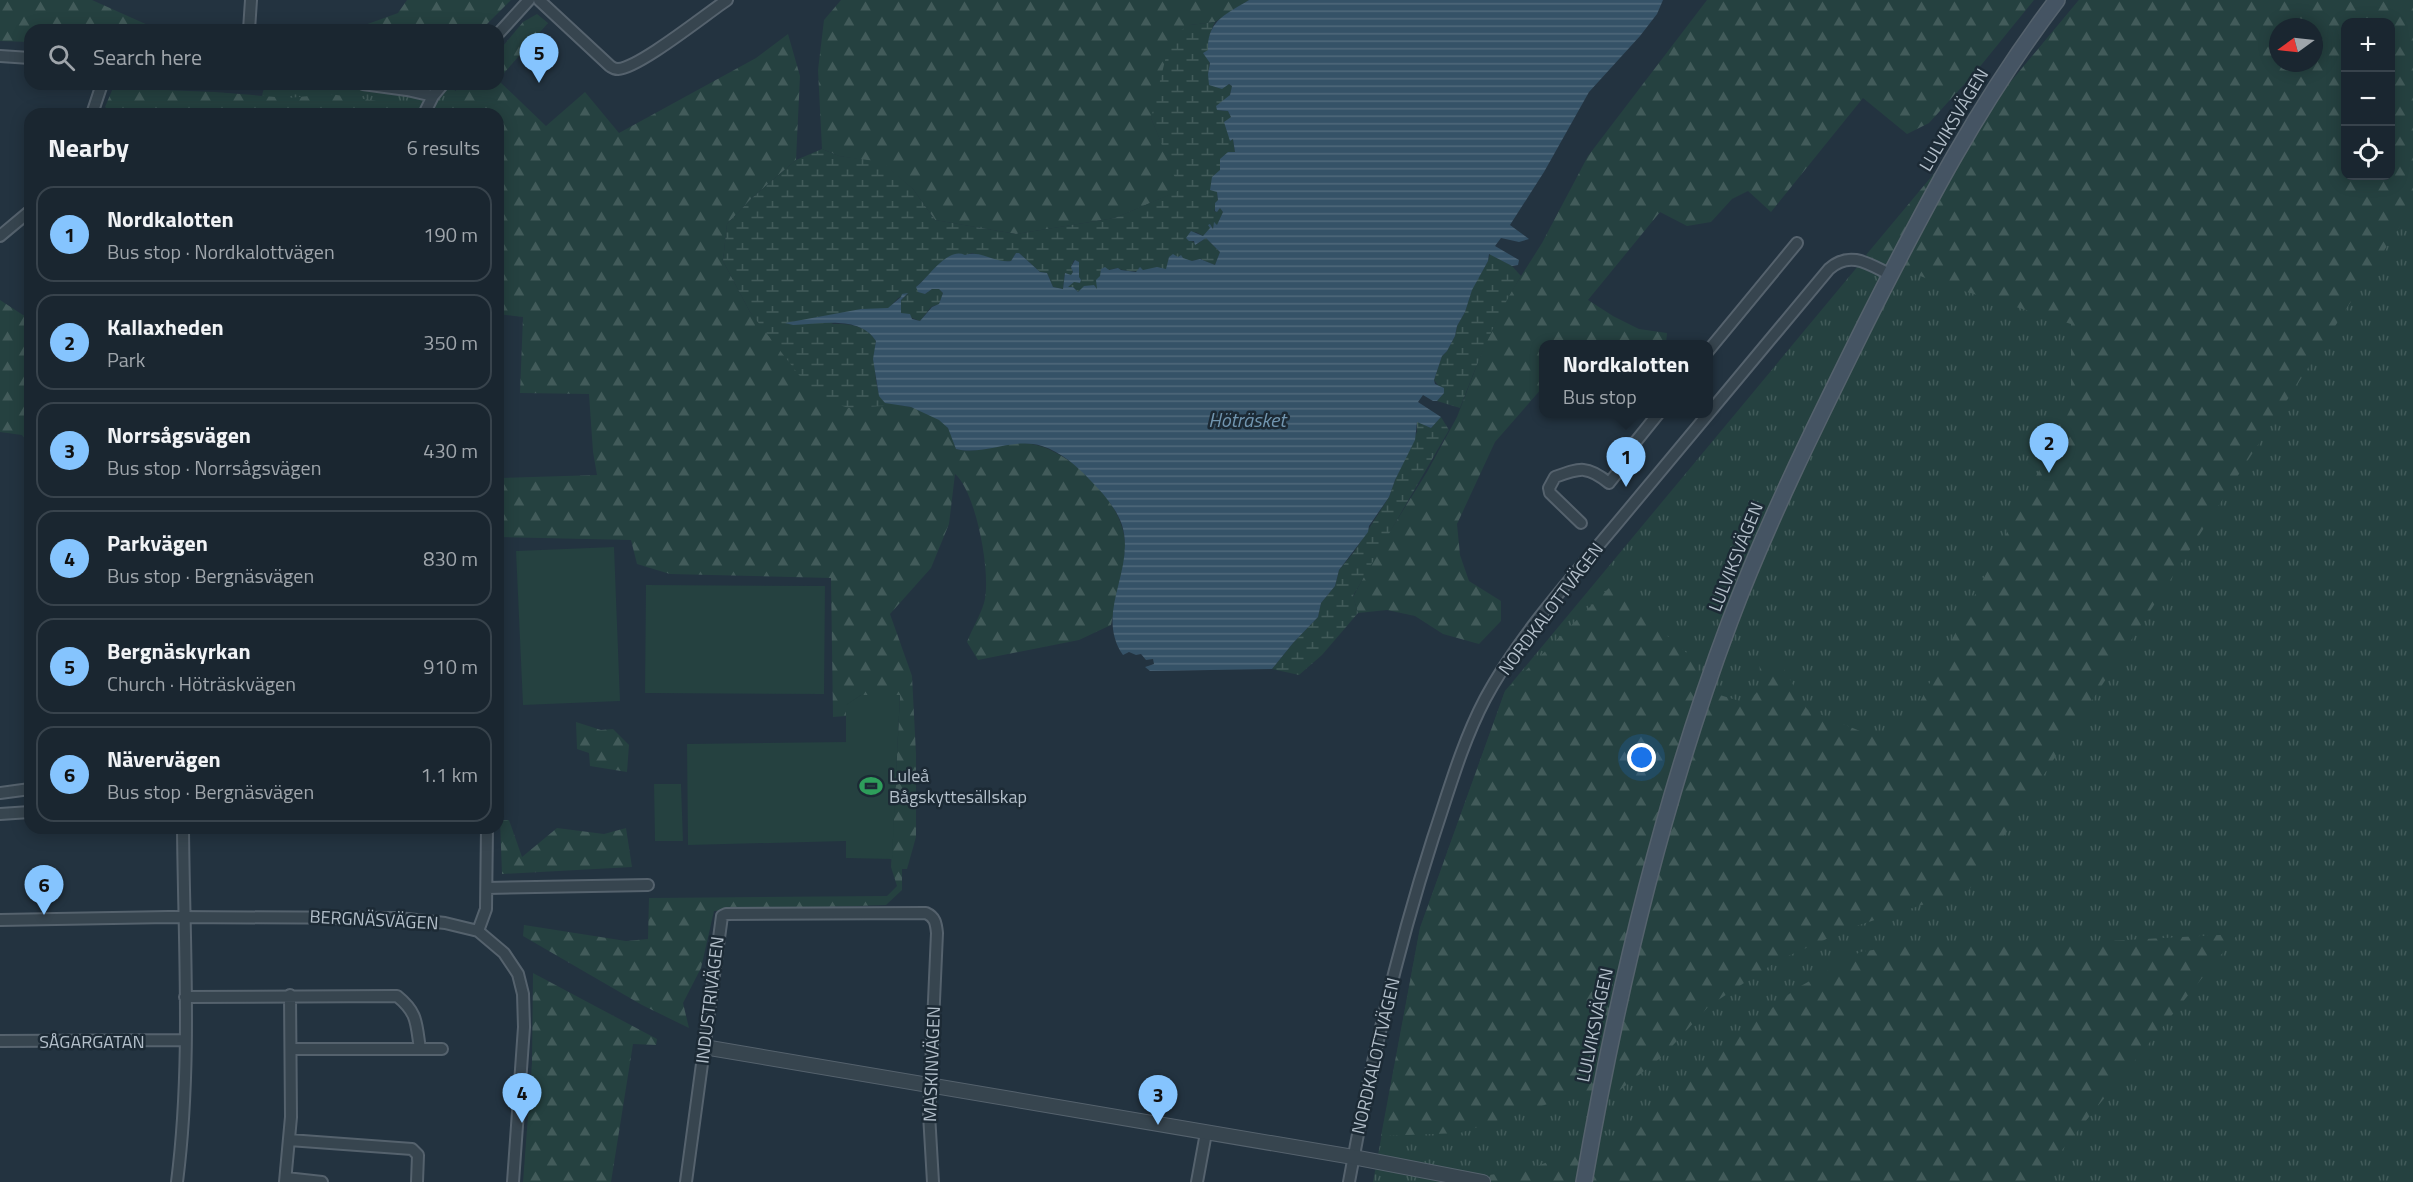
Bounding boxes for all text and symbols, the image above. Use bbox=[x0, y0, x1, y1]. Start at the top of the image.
north arrow bbox=[2269, 18, 2323, 72]
map controls bbox=[2341, 18, 2395, 180]
button: + bbox=[2341, 18, 2395, 72]
search box bbox=[24, 24, 504, 90]
pin: 5 bbox=[520, 34, 558, 83]
text: Search here bbox=[93, 40, 202, 74]
icon: search bbox=[45, 41, 78, 74]
street label: LULVIKSVÄGEN bbox=[1912, 63, 1995, 176]
button: − bbox=[2341, 72, 2395, 126]
button: locate bbox=[2341, 126, 2395, 180]
text: Nearby bbox=[48, 128, 129, 167]
text: 6 results bbox=[407, 132, 480, 163]
text: Nordkalotten bbox=[107, 202, 234, 236]
text: 1 bbox=[64, 219, 75, 250]
text: 190 m bbox=[423, 219, 478, 250]
text: Bus stop · Nordkalottvägen bbox=[107, 236, 335, 267]
text: Kallaxheden bbox=[107, 310, 224, 344]
text: 2 bbox=[64, 327, 75, 358]
text: 350 m bbox=[423, 327, 478, 358]
popup bbox=[1539, 340, 1713, 418]
text: Park bbox=[107, 344, 145, 375]
text: Nordkalotten bbox=[1563, 347, 1689, 381]
text: Bus stop bbox=[1563, 381, 1637, 412]
water label: Höträsket bbox=[1208, 404, 1288, 435]
text: Norrsågsvägen bbox=[107, 418, 251, 452]
pin: 2 bbox=[2030, 424, 2068, 473]
text: 3 bbox=[64, 435, 75, 466]
text: 430 m bbox=[423, 435, 478, 466]
pin: 1 bbox=[1606, 438, 1646, 487]
text: Bus stop · Norrsågsvägen bbox=[107, 452, 321, 483]
street label: LULVIKSVÄGEN bbox=[1701, 498, 1770, 616]
text: Parkvägen bbox=[107, 526, 208, 560]
street label: NORDKALOTTVÄGEN bbox=[1492, 537, 1610, 681]
text: 4 bbox=[64, 543, 75, 574]
text: 830 m bbox=[423, 543, 478, 574]
text: Bus stop · Bergnäsvägen bbox=[107, 560, 314, 591]
text: Bergnäskyrkan bbox=[107, 634, 251, 668]
text: 5 bbox=[64, 651, 75, 682]
text: 910 m bbox=[423, 651, 478, 682]
text: Church · Höträskvägen bbox=[107, 668, 296, 699]
text: Nävervägen bbox=[107, 742, 221, 776]
your location bbox=[1627, 743, 1656, 772]
text: 6 bbox=[64, 759, 75, 790]
text: 1.1 km bbox=[421, 759, 478, 790]
place label: Luleå Bågskyttesällskap bbox=[889, 762, 1027, 810]
sports icon: Luleå Bågskyttesällskap bbox=[858, 773, 884, 799]
text: Bus stop · Bergnäsvägen bbox=[107, 776, 314, 807]
pin: 6 bbox=[24, 866, 63, 915]
street label: BERGNÄSVÄGEN bbox=[309, 903, 439, 936]
street label: INDUSTRIVÄGEN bbox=[688, 935, 731, 1065]
street label: LULVIKSVÄGEN bbox=[1569, 965, 1620, 1084]
street label: NORDKALOTTVÄGEN bbox=[1344, 975, 1407, 1137]
street label: MASKINVÄGEN bbox=[916, 1006, 947, 1122]
street label: SÅGARGATAN bbox=[39, 1028, 145, 1055]
pin: 4 bbox=[502, 1074, 542, 1123]
pin: 3 bbox=[1138, 1076, 1178, 1125]

